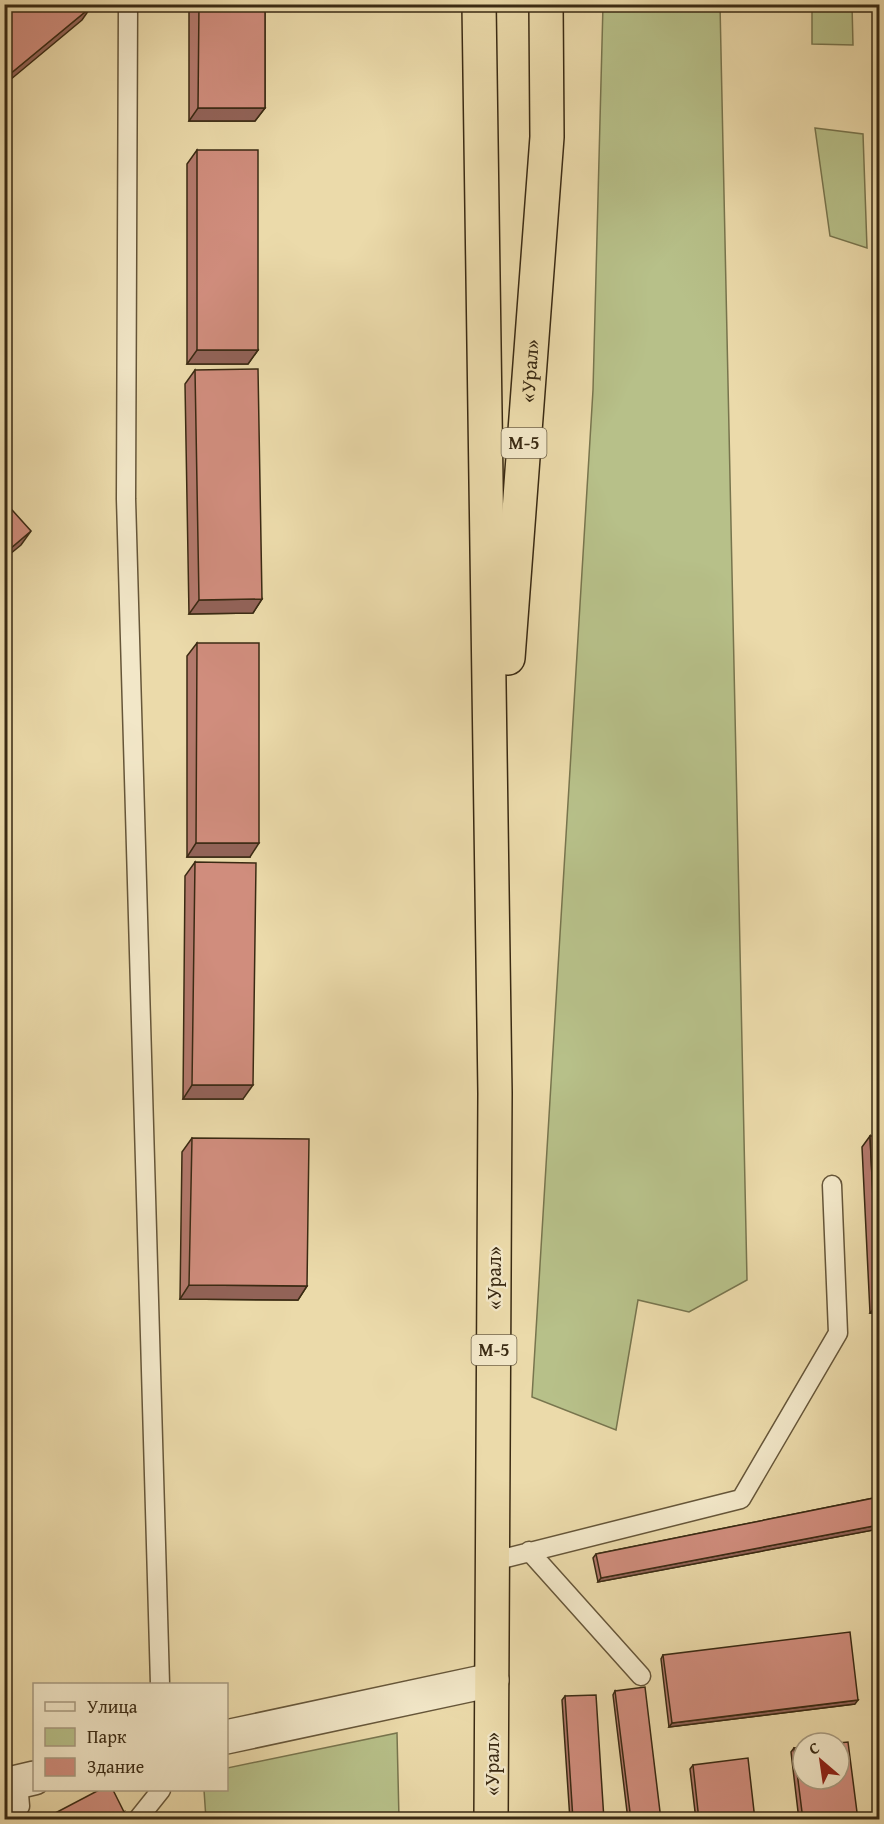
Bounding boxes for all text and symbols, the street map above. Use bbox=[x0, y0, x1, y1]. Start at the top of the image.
street label: «Урал» bbox=[512, 338, 546, 403]
road number: М-5 bbox=[502, 428, 546, 458]
street label: «Урал» bbox=[479, 1246, 508, 1310]
road number: М-5 bbox=[472, 1335, 516, 1365]
legend bbox=[33, 1683, 228, 1791]
text: Улица bbox=[87, 1693, 138, 1720]
text: Парк bbox=[87, 1723, 127, 1750]
north arrow bbox=[791, 1731, 851, 1791]
street label: «Урал» bbox=[477, 1732, 506, 1796]
text: С bbox=[804, 1735, 824, 1761]
text: Здание bbox=[87, 1753, 144, 1780]

